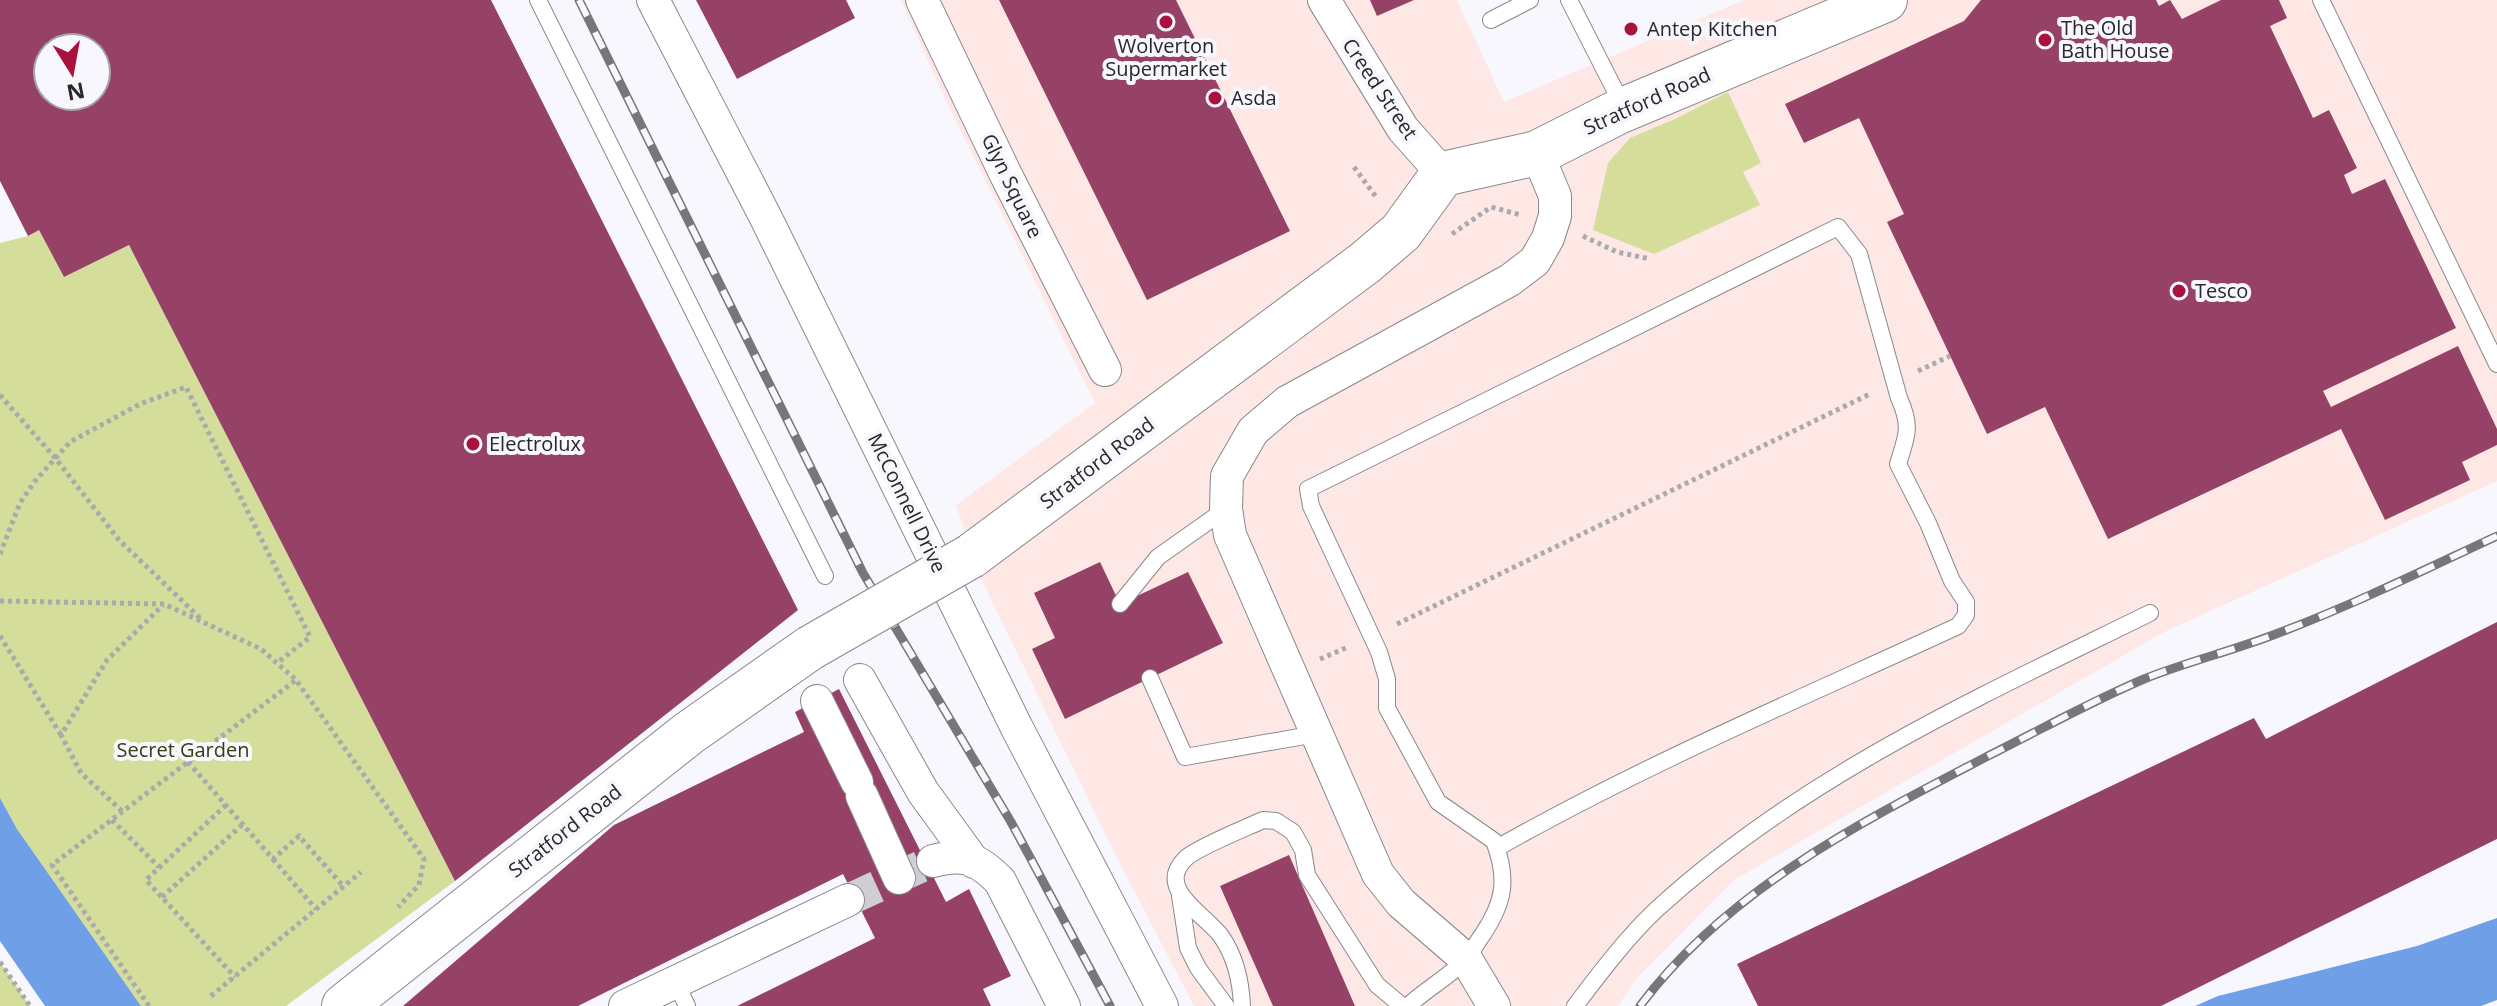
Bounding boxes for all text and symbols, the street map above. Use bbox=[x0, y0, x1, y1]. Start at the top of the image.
marker: Wolverton Supermarket bbox=[1157, 13, 1175, 31]
place label: The Old Bath House bbox=[2061, 14, 2169, 64]
place label: Antep Kitchen bbox=[1647, 15, 1777, 42]
marker: Antep Kitchen bbox=[1622, 20, 1640, 38]
marker: The Old Bath House bbox=[2036, 31, 2054, 49]
north arrow bbox=[32, 32, 112, 112]
place label: Wolverton Supermarket bbox=[1105, 32, 1227, 82]
street label: Creed Street bbox=[1337, 33, 1424, 145]
street label: Stratford Road bbox=[1579, 60, 1715, 141]
text: N bbox=[64, 76, 88, 109]
place label: Asda bbox=[1231, 84, 1277, 111]
marker: Asda bbox=[1206, 89, 1224, 107]
street label: Glyn Square bbox=[976, 129, 1049, 243]
place label: Tesco bbox=[2195, 277, 2248, 304]
marker: Tesco bbox=[2170, 282, 2188, 300]
street label: Stratford Road bbox=[1034, 411, 1159, 514]
street label: McConnell Drive bbox=[862, 428, 953, 577]
place label: Electrolux bbox=[489, 430, 582, 457]
marker: Electrolux bbox=[464, 435, 482, 453]
park label: Secret Garden bbox=[116, 736, 250, 763]
street label: Stratford Road bbox=[503, 778, 627, 883]

